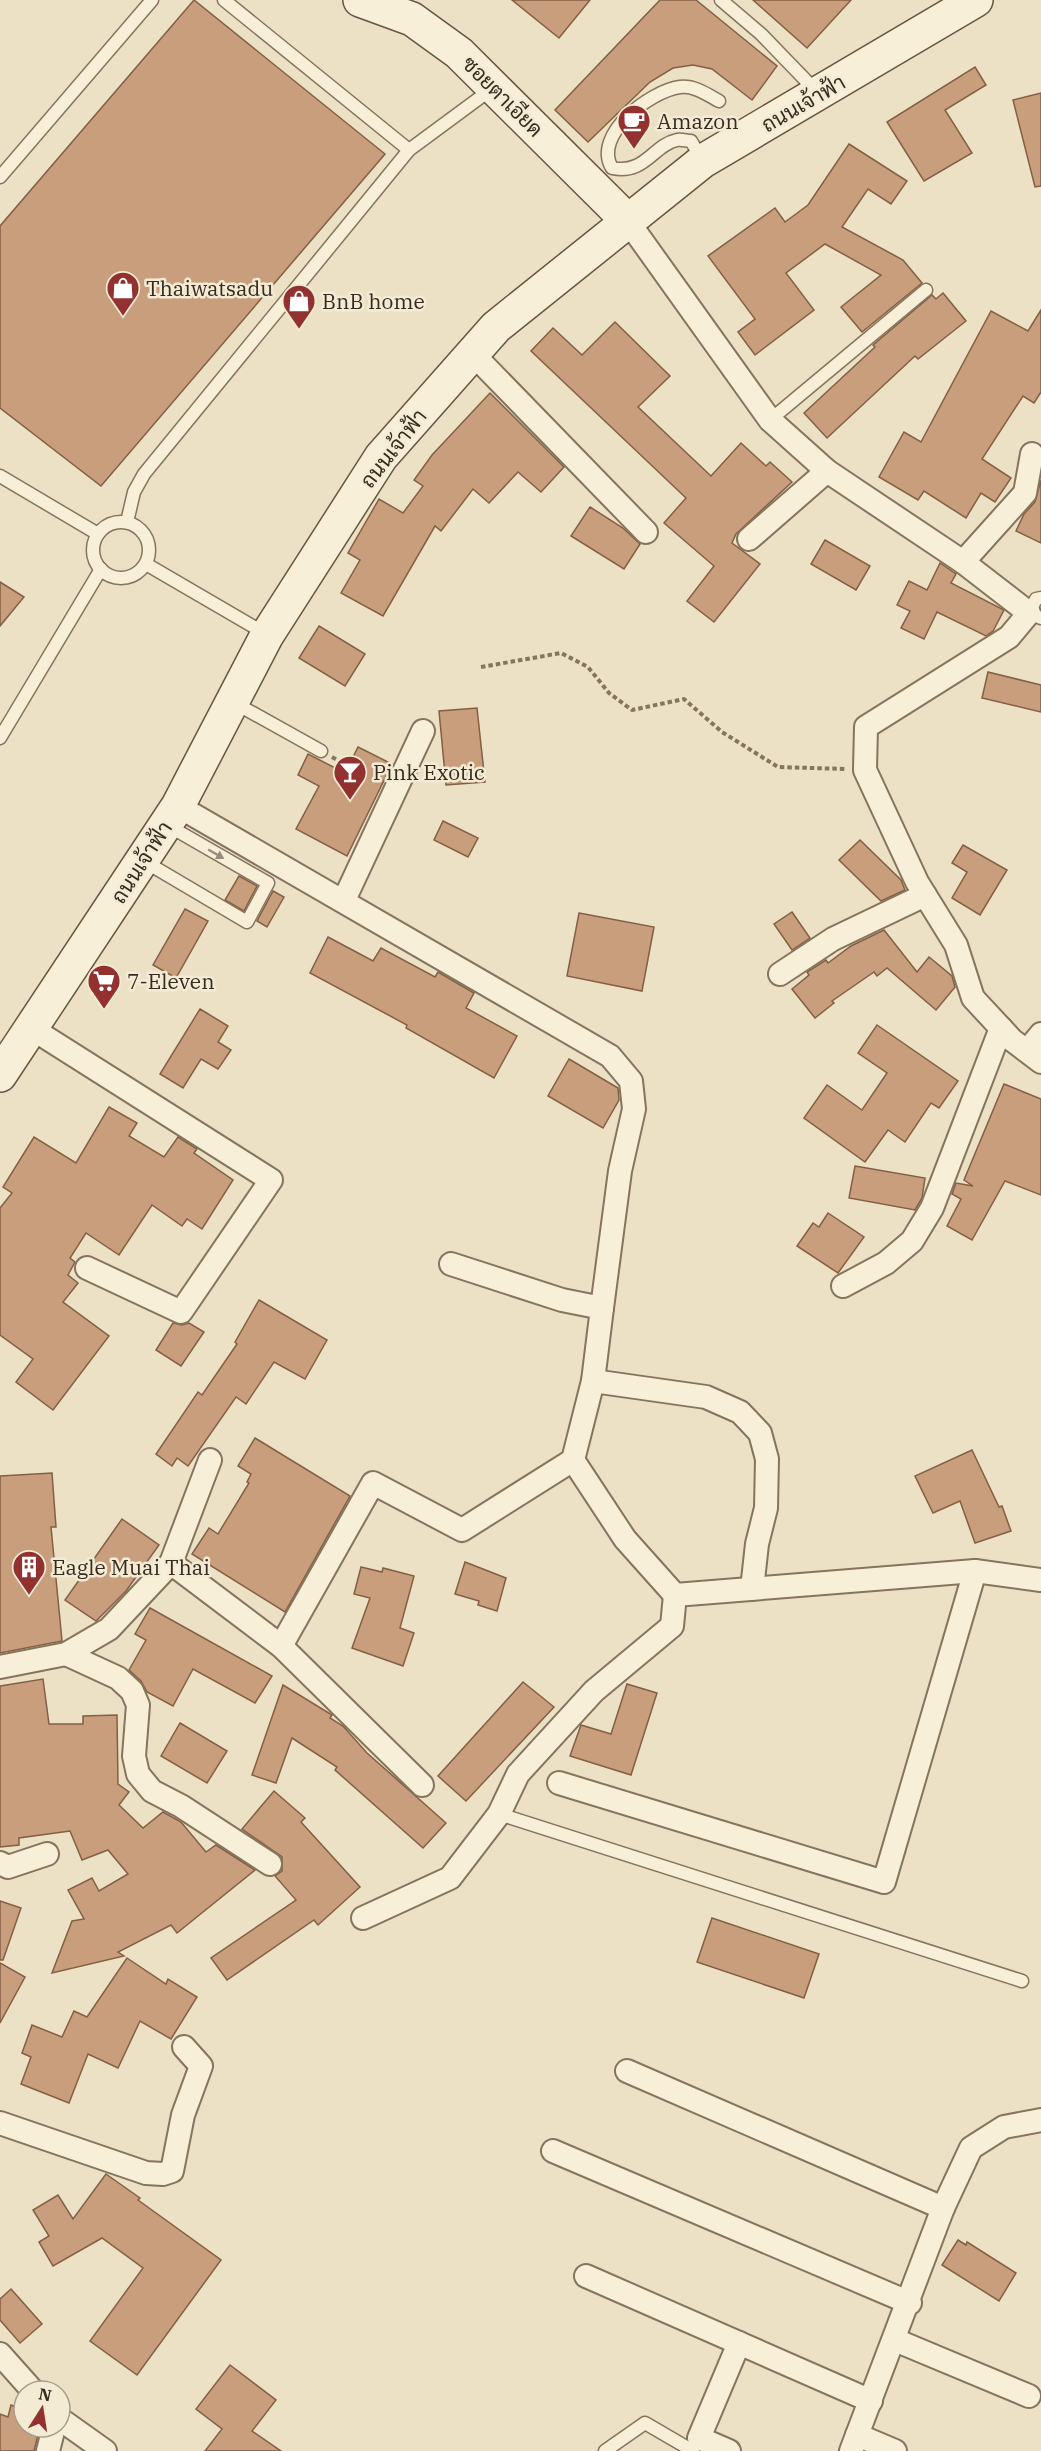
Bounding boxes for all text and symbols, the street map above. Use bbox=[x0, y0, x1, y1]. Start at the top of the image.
street label: ซอยตาเอียด bbox=[457, 50, 549, 142]
street label: ถนนเจ้าฟ้า bbox=[756, 68, 850, 138]
cafe icon: Amazon bbox=[616, 103, 652, 150]
place label: Amazon bbox=[657, 107, 739, 135]
shop icon: Thaiwatsadu bbox=[105, 270, 141, 317]
place label: Thaiwatsadu bbox=[146, 274, 273, 302]
shop icon: BnB home bbox=[281, 283, 317, 330]
place label: BnB home bbox=[322, 287, 425, 315]
street label: ถนนเจ้าฟ้า bbox=[353, 403, 433, 493]
bar icon: Pink Exotic bbox=[332, 754, 368, 801]
place label: Pink Exotic bbox=[373, 758, 485, 786]
street label: ถนนเจ้าฟ้า bbox=[104, 816, 178, 908]
one-way arrow bbox=[208, 848, 225, 858]
supermarket icon: 7-Eleven bbox=[86, 963, 122, 1010]
place label: 7-Eleven bbox=[127, 967, 215, 995]
building icon: Eagle Muai Thai bbox=[11, 1549, 47, 1596]
place label: Eagle Muai Thai bbox=[52, 1553, 210, 1581]
north arrow bbox=[12, 2379, 72, 2439]
text: N bbox=[37, 2383, 53, 2405]

